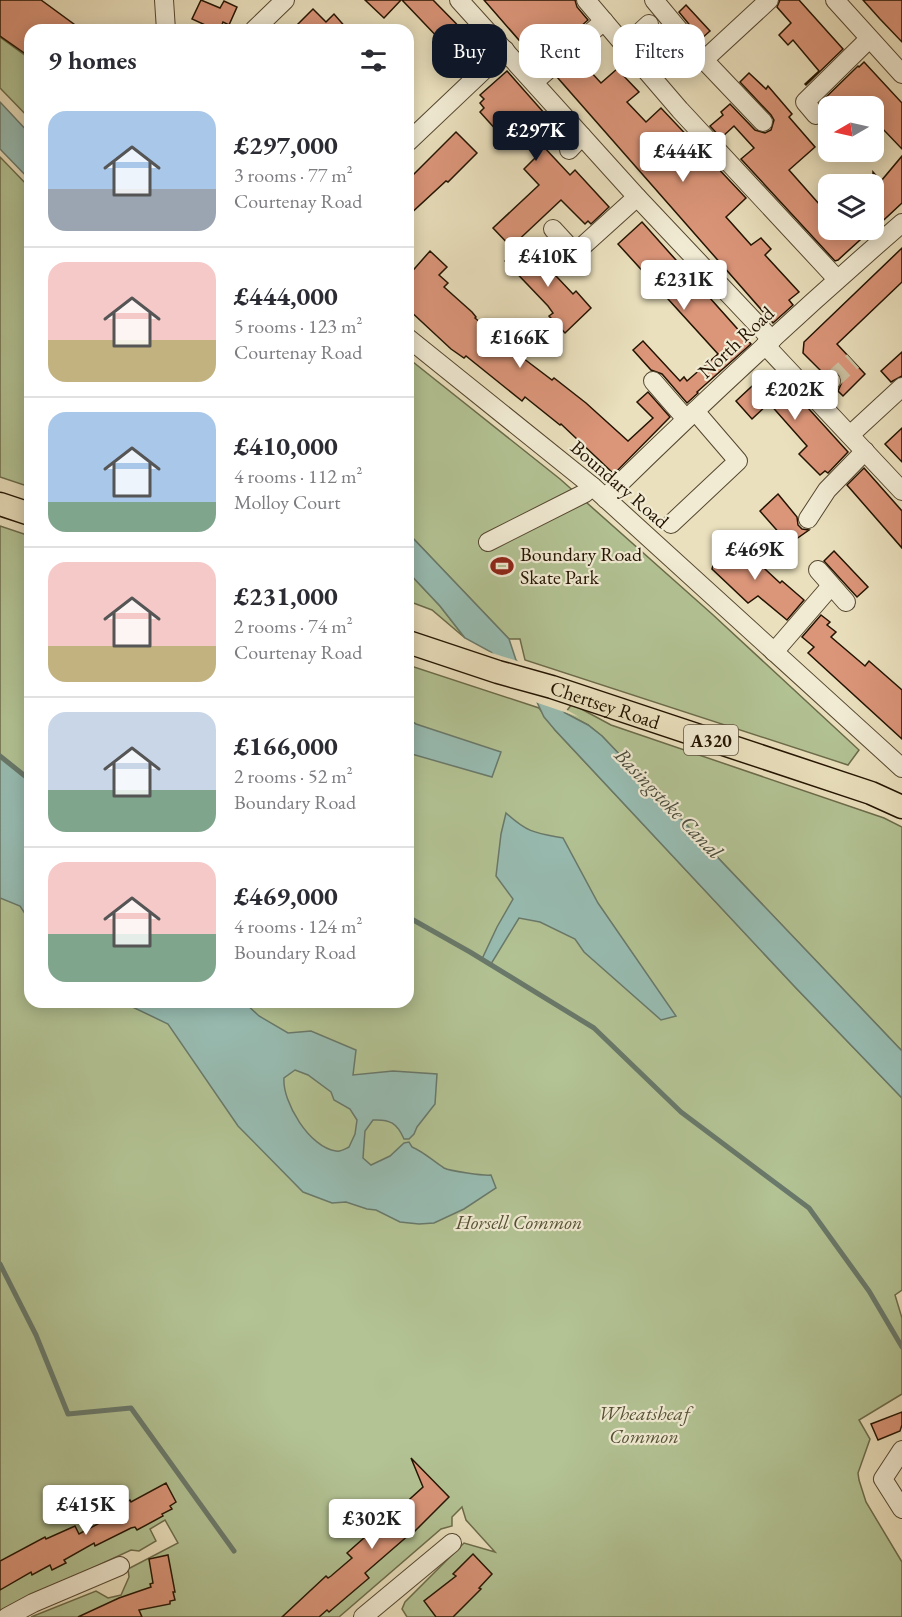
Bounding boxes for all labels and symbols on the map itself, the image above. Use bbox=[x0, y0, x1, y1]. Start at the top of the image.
north arrow bbox=[818, 96, 884, 162]
pin: £297K bbox=[494, 111, 578, 162]
pin: £444K bbox=[641, 132, 725, 183]
pin: £410K bbox=[506, 237, 590, 288]
pin: £231K bbox=[642, 260, 726, 311]
street label: North Road bbox=[692, 300, 780, 384]
pin: £166K bbox=[478, 318, 562, 369]
pin: £202K bbox=[753, 370, 837, 421]
street label: Boundary Road bbox=[565, 434, 675, 534]
pin: £469K bbox=[713, 530, 797, 581]
place label: Boundary Road Skate Park bbox=[520, 541, 643, 590]
sports icon: Boundary Road Skate Park bbox=[489, 553, 515, 579]
street label: Chertsey Road bbox=[547, 674, 664, 735]
road number: A320 bbox=[684, 725, 738, 755]
water label: Basingstoke Canal bbox=[608, 741, 730, 865]
park label: Horsell Common bbox=[455, 1209, 582, 1235]
park label: Wheatsheaf Common bbox=[598, 1400, 694, 1449]
pin: £415K bbox=[44, 1485, 128, 1536]
pin: £302K bbox=[330, 1499, 414, 1550]

